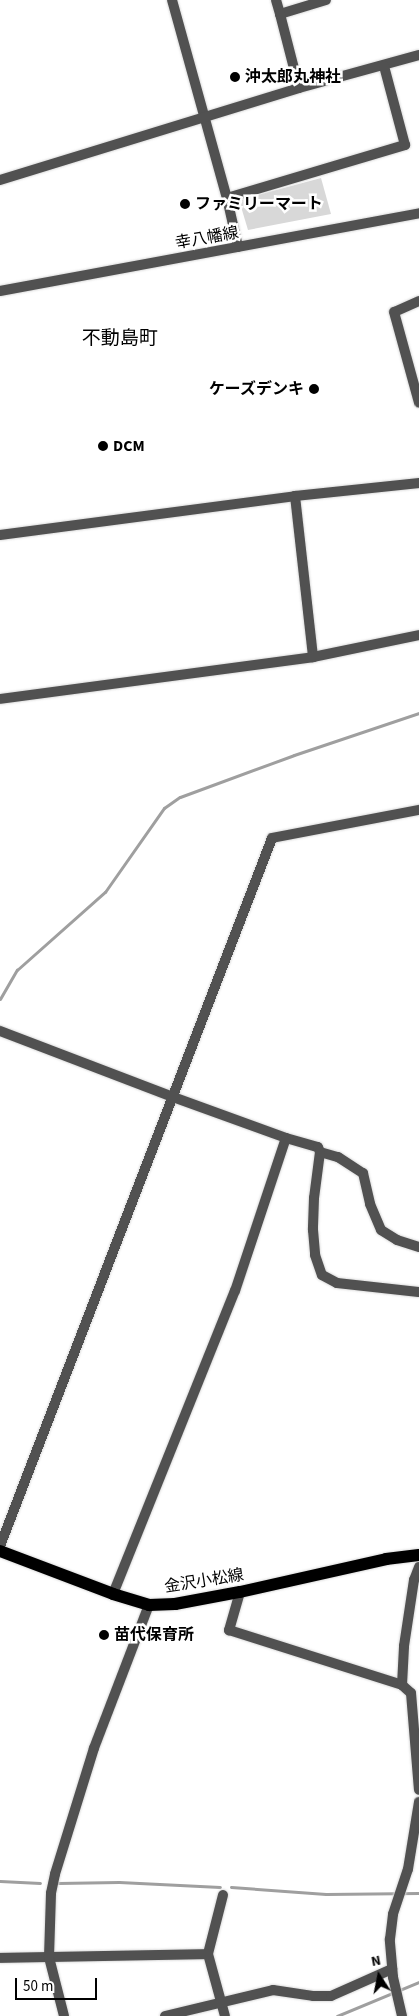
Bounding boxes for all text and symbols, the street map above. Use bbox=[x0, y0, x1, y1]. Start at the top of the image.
place label: 沖太郎丸神社 bbox=[245, 67, 341, 87]
marker: 沖太郎丸神社 bbox=[229, 71, 241, 83]
place label: ファミリーマート bbox=[195, 194, 323, 214]
marker: ファミリーマート bbox=[179, 198, 191, 210]
street label: 幸八幡線 bbox=[174, 223, 240, 253]
district label: 不動島町 bbox=[82, 328, 158, 350]
place label: ケーズデンキ bbox=[208, 379, 304, 399]
marker: ケーズデンキ bbox=[308, 383, 320, 395]
place label: DCM bbox=[113, 436, 145, 456]
marker: DCM bbox=[97, 440, 109, 452]
street label: 金沢小松線 bbox=[163, 1565, 245, 1597]
place label: 苗代保育所 bbox=[114, 1625, 194, 1645]
marker: 苗代保育所 bbox=[98, 1629, 110, 1641]
north arrow bbox=[354, 1951, 404, 2001]
text: N bbox=[370, 1951, 383, 1972]
scale bar bbox=[18, 1968, 100, 2000]
text: 50 m bbox=[23, 1976, 53, 1997]

